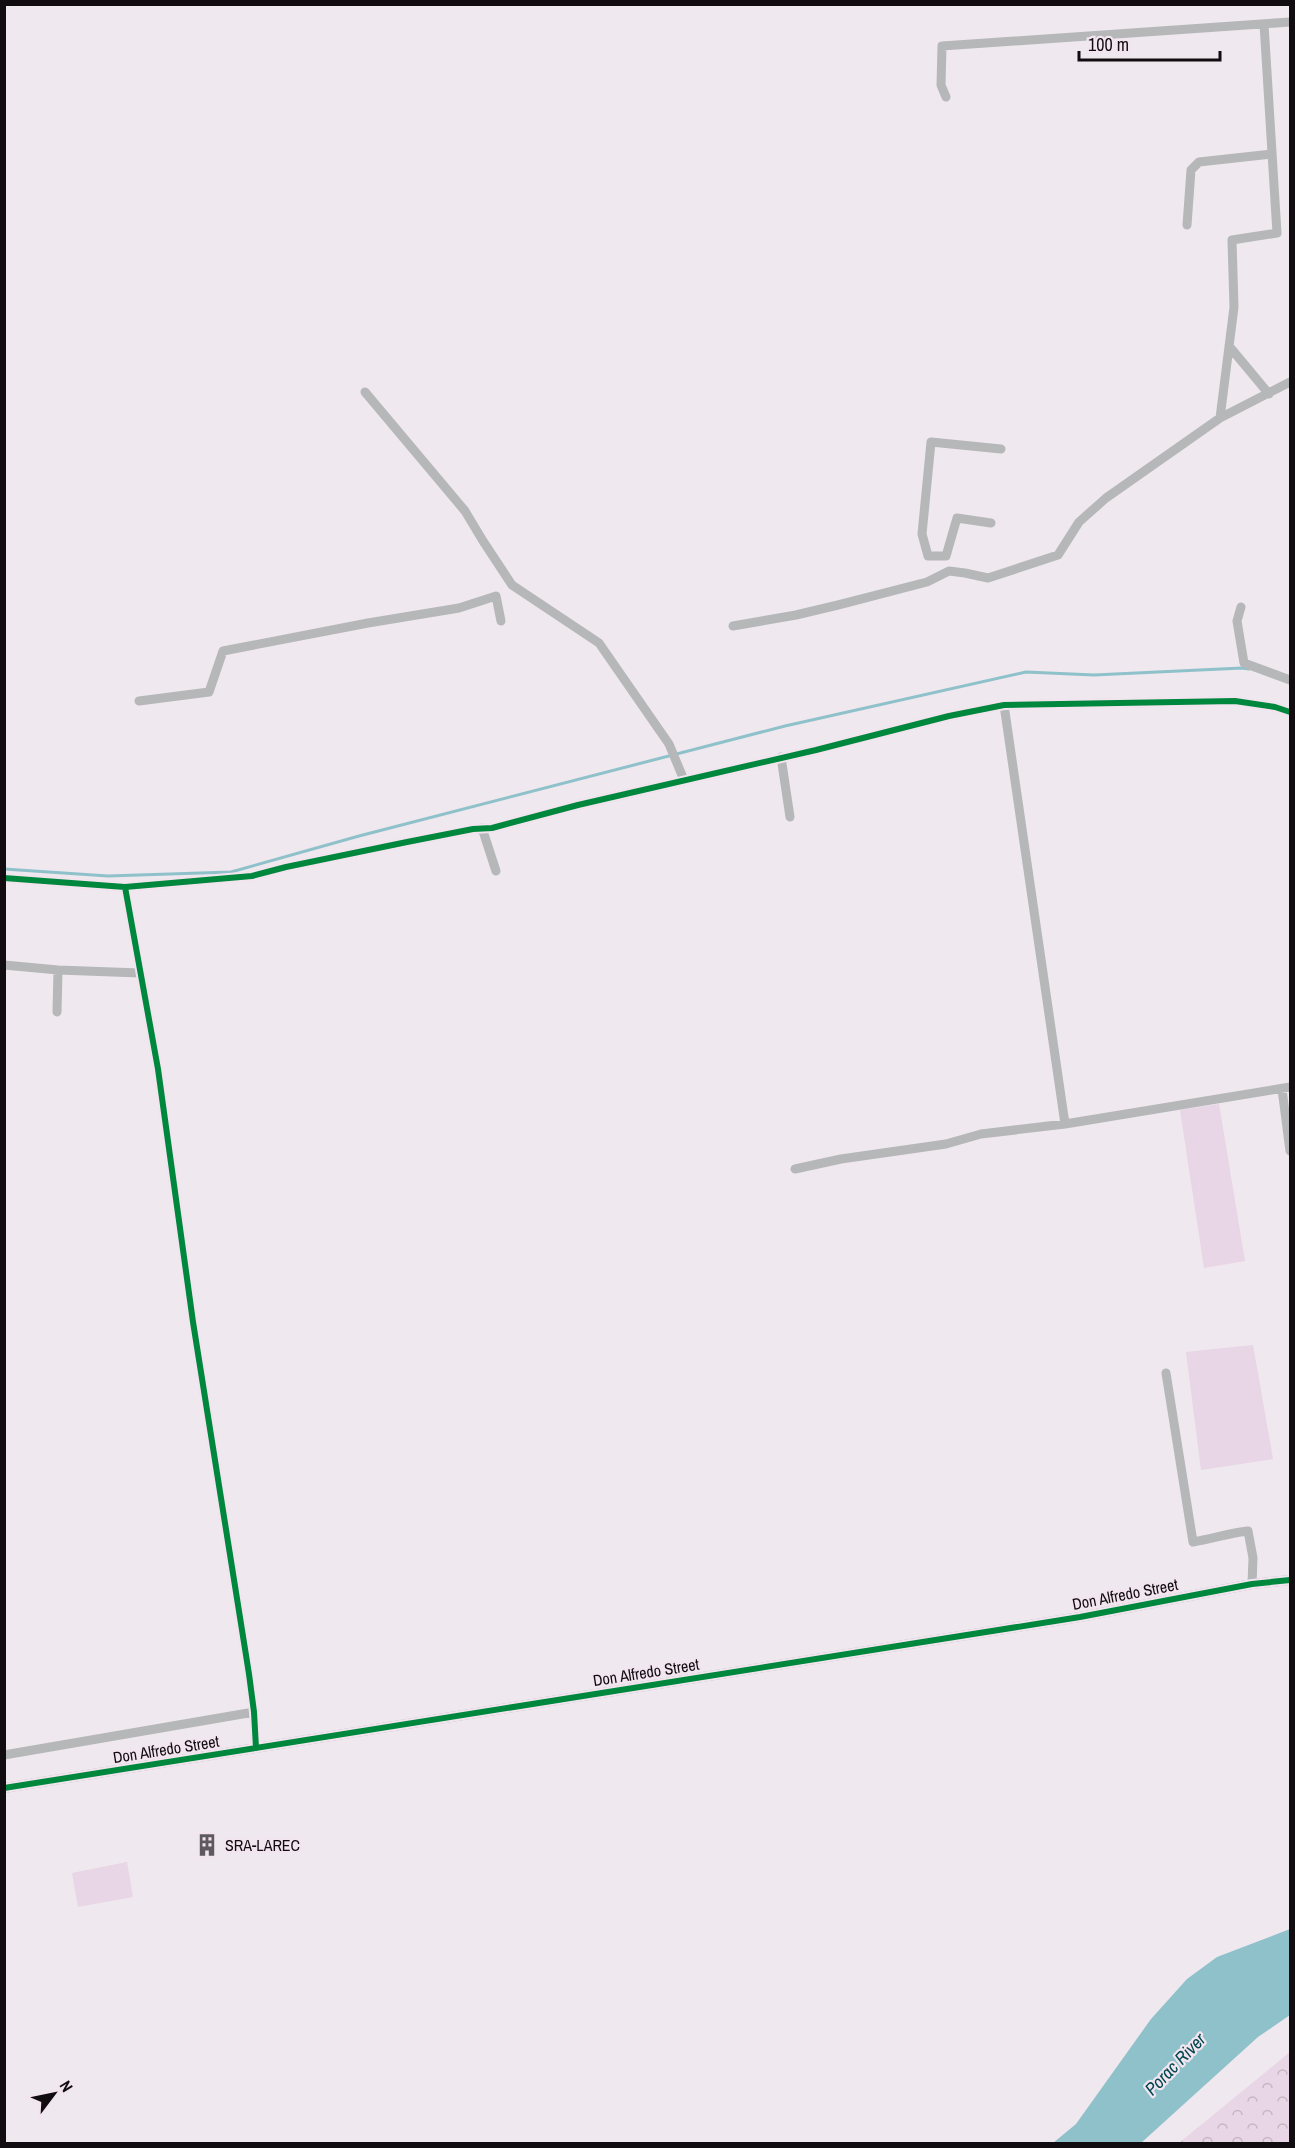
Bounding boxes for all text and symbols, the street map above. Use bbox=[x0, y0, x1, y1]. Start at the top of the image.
scale bar bbox=[1079, 24, 1220, 62]
text: 100 m bbox=[1088, 32, 1129, 57]
street label: Don Alfredo Street bbox=[1070, 1573, 1180, 1615]
street label: Don Alfredo Street bbox=[591, 1653, 701, 1691]
street label: Don Alfredo Street bbox=[111, 1730, 221, 1768]
building icon: SRA-LAREC bbox=[194, 1832, 220, 1858]
place label: SRA-LAREC bbox=[225, 1834, 300, 1856]
water label: Porac River bbox=[1139, 2027, 1212, 2101]
north arrow bbox=[24, 2064, 84, 2124]
text: N bbox=[55, 2076, 79, 2096]

